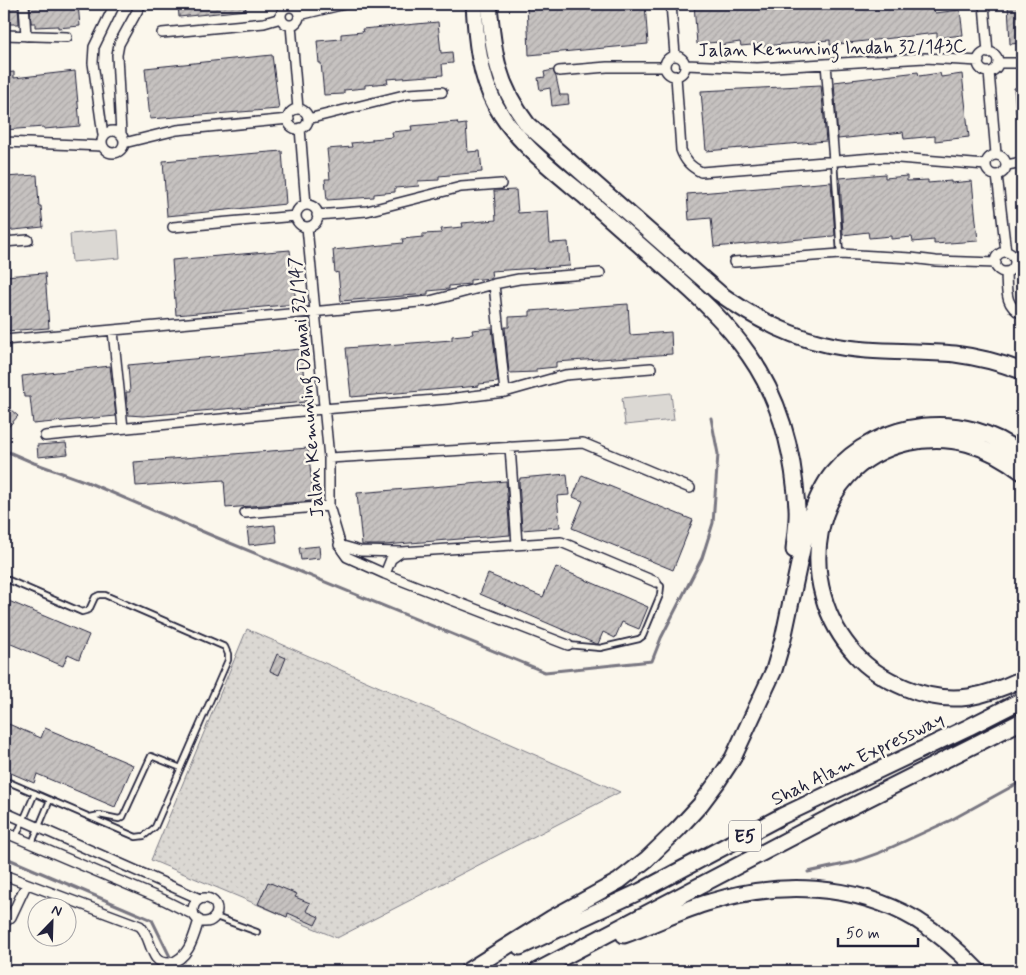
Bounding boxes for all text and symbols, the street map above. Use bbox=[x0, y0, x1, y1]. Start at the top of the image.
street label: Jalan Kemuning Indah 32/143C bbox=[697, 34, 967, 66]
street label: Jalan Kemuning Damai 32/147 bbox=[283, 255, 333, 518]
street label: Shah Alam Expressway bbox=[767, 707, 948, 812]
road number: E5 bbox=[729, 820, 761, 851]
north arrow bbox=[28, 898, 78, 948]
text: N bbox=[49, 901, 64, 921]
scale bar bbox=[838, 915, 918, 947]
text: 50 m bbox=[846, 924, 880, 944]

